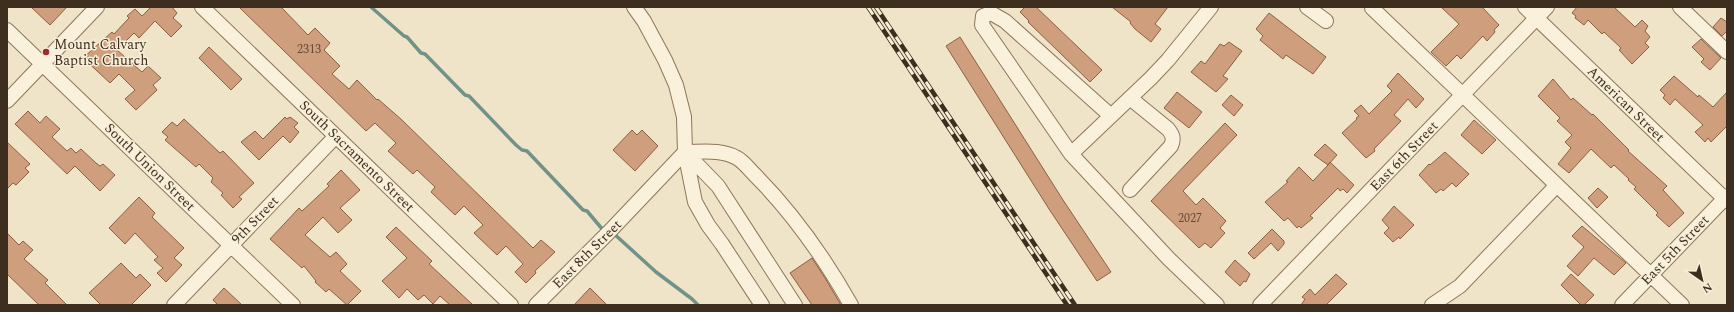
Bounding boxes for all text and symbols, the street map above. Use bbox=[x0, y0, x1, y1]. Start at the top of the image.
place label: Mount Calvary Baptist Church bbox=[54, 34, 148, 71]
house number: 2313 bbox=[297, 40, 321, 59]
marker: Mount Calvary Baptist Church bbox=[41, 47, 51, 57]
street label: American Street bbox=[1582, 61, 1670, 147]
street label: South Sacramento Street bbox=[295, 95, 419, 217]
street label: East 6th Street bbox=[1365, 116, 1443, 196]
street label: South Union Street bbox=[100, 118, 200, 216]
street label: 9th Street bbox=[226, 191, 284, 249]
house number: 2027 bbox=[1178, 209, 1202, 228]
street label: East 5th Street bbox=[1636, 210, 1714, 290]
street label: East 8th Street bbox=[548, 214, 627, 293]
north arrow bbox=[1682, 260, 1722, 300]
text: N bbox=[1699, 278, 1716, 297]

